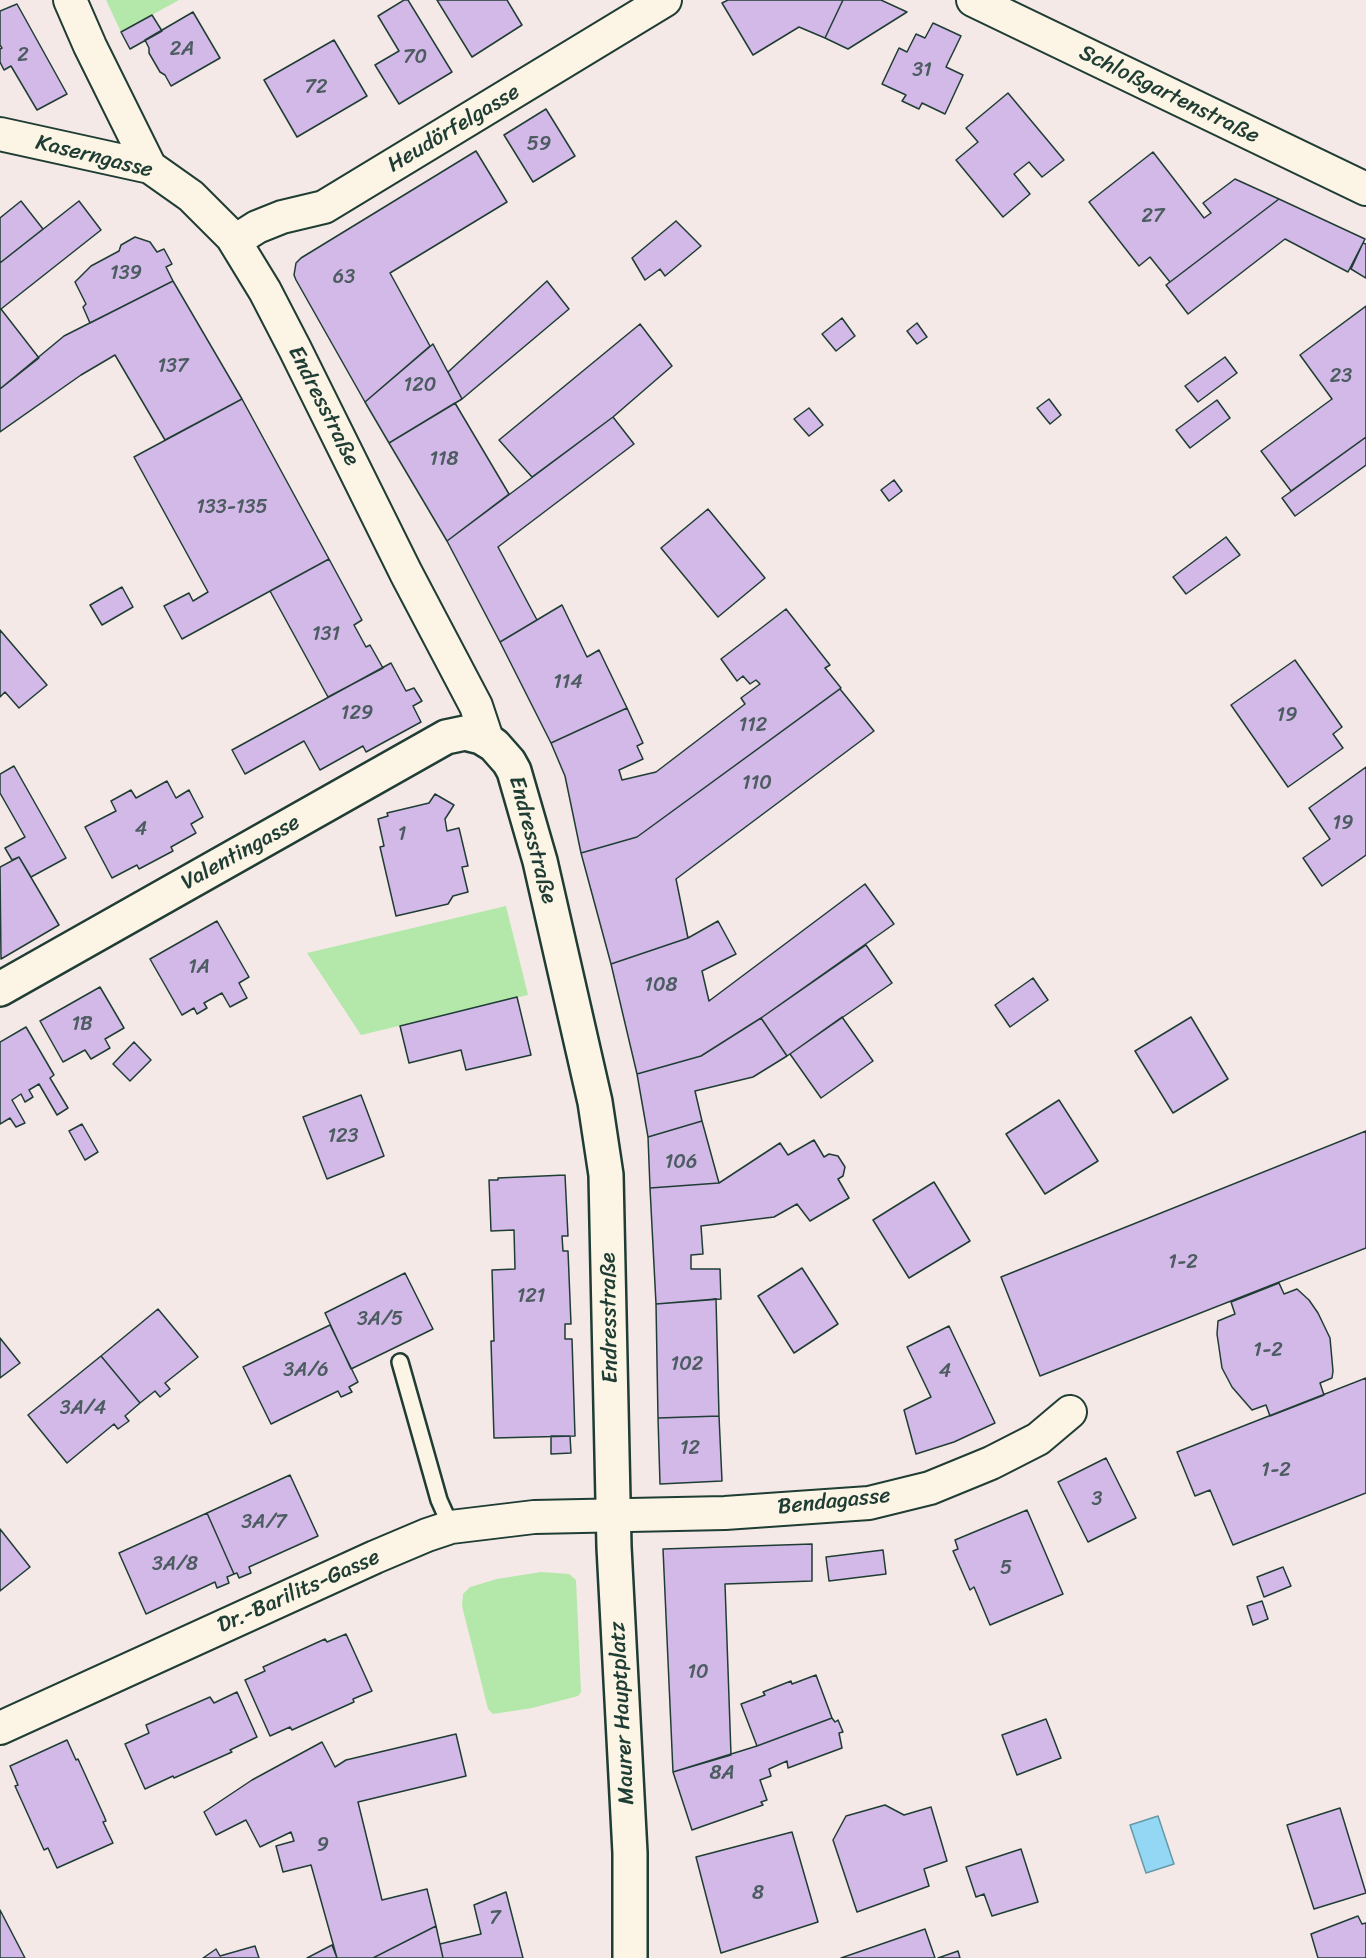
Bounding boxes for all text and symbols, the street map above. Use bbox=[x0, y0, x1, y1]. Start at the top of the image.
house number: 2A bbox=[170, 38, 194, 62]
street label: Schloßgartenstraße bbox=[1075, 40, 1263, 150]
house number: 2 bbox=[17, 44, 29, 68]
house number: 70 bbox=[403, 46, 427, 70]
house number: 31 bbox=[912, 59, 932, 83]
house number: 72 bbox=[305, 76, 327, 100]
street label: Heudörfelgasse bbox=[383, 79, 525, 179]
street label: Kaserngasse bbox=[33, 130, 155, 184]
house number: 59 bbox=[527, 133, 551, 157]
house number: 27 bbox=[1142, 205, 1164, 229]
house number: 139 bbox=[110, 262, 142, 286]
house number: 63 bbox=[333, 266, 355, 290]
street label: Endresstraße bbox=[282, 342, 364, 470]
house number: 137 bbox=[158, 355, 188, 379]
house number: 23 bbox=[1330, 365, 1352, 389]
house number: 120 bbox=[404, 374, 436, 398]
house number: 118 bbox=[429, 448, 459, 472]
house number: 133-135 bbox=[196, 496, 268, 520]
house number: 131 bbox=[312, 623, 340, 647]
house number: 114 bbox=[553, 671, 583, 695]
house number: 129 bbox=[341, 702, 373, 726]
house number: 19 bbox=[1277, 704, 1297, 728]
house number: 112 bbox=[739, 714, 767, 738]
house number: 110 bbox=[742, 772, 772, 796]
street label: Endresstraße bbox=[502, 773, 562, 907]
street label: Valentingasse bbox=[177, 810, 305, 896]
house number: 19 bbox=[1333, 812, 1353, 836]
house number: 4 bbox=[135, 818, 147, 842]
house number: 1 bbox=[398, 823, 406, 847]
house number: 1A bbox=[188, 956, 210, 980]
house number: 108 bbox=[644, 974, 678, 998]
house number: 1B bbox=[71, 1013, 93, 1037]
house number: 123 bbox=[327, 1125, 359, 1149]
house number: 106 bbox=[665, 1151, 697, 1175]
house number: 1-2 bbox=[1168, 1251, 1198, 1275]
street label: Endresstraße bbox=[596, 1252, 624, 1384]
house number: 121 bbox=[517, 1285, 545, 1309]
house number: 3A/5 bbox=[357, 1308, 403, 1332]
house number: 1-2 bbox=[1253, 1339, 1283, 1363]
house number: 102 bbox=[671, 1353, 703, 1377]
house number: 3A/6 bbox=[283, 1359, 329, 1383]
house number: 4 bbox=[939, 1360, 951, 1384]
house number: 3A/4 bbox=[60, 1397, 106, 1421]
house number: 12 bbox=[680, 1437, 700, 1461]
house number: 1-2 bbox=[1261, 1459, 1291, 1483]
street label: Bendagasse bbox=[776, 1483, 892, 1521]
house number: 3 bbox=[1092, 1488, 1102, 1512]
house number: 3A/7 bbox=[241, 1511, 287, 1535]
street label: Dr.-Barilits-Gasse bbox=[214, 1544, 384, 1640]
house number: 3A/8 bbox=[152, 1553, 198, 1577]
house number: 5 bbox=[1000, 1557, 1012, 1581]
street label: Maurer Hauptplatz bbox=[605, 1621, 641, 1805]
house number: 10 bbox=[687, 1661, 709, 1685]
house number: 8A bbox=[709, 1762, 735, 1786]
house number: 9 bbox=[317, 1834, 329, 1858]
house number: 8 bbox=[752, 1882, 764, 1906]
house number: 7 bbox=[489, 1907, 501, 1931]

